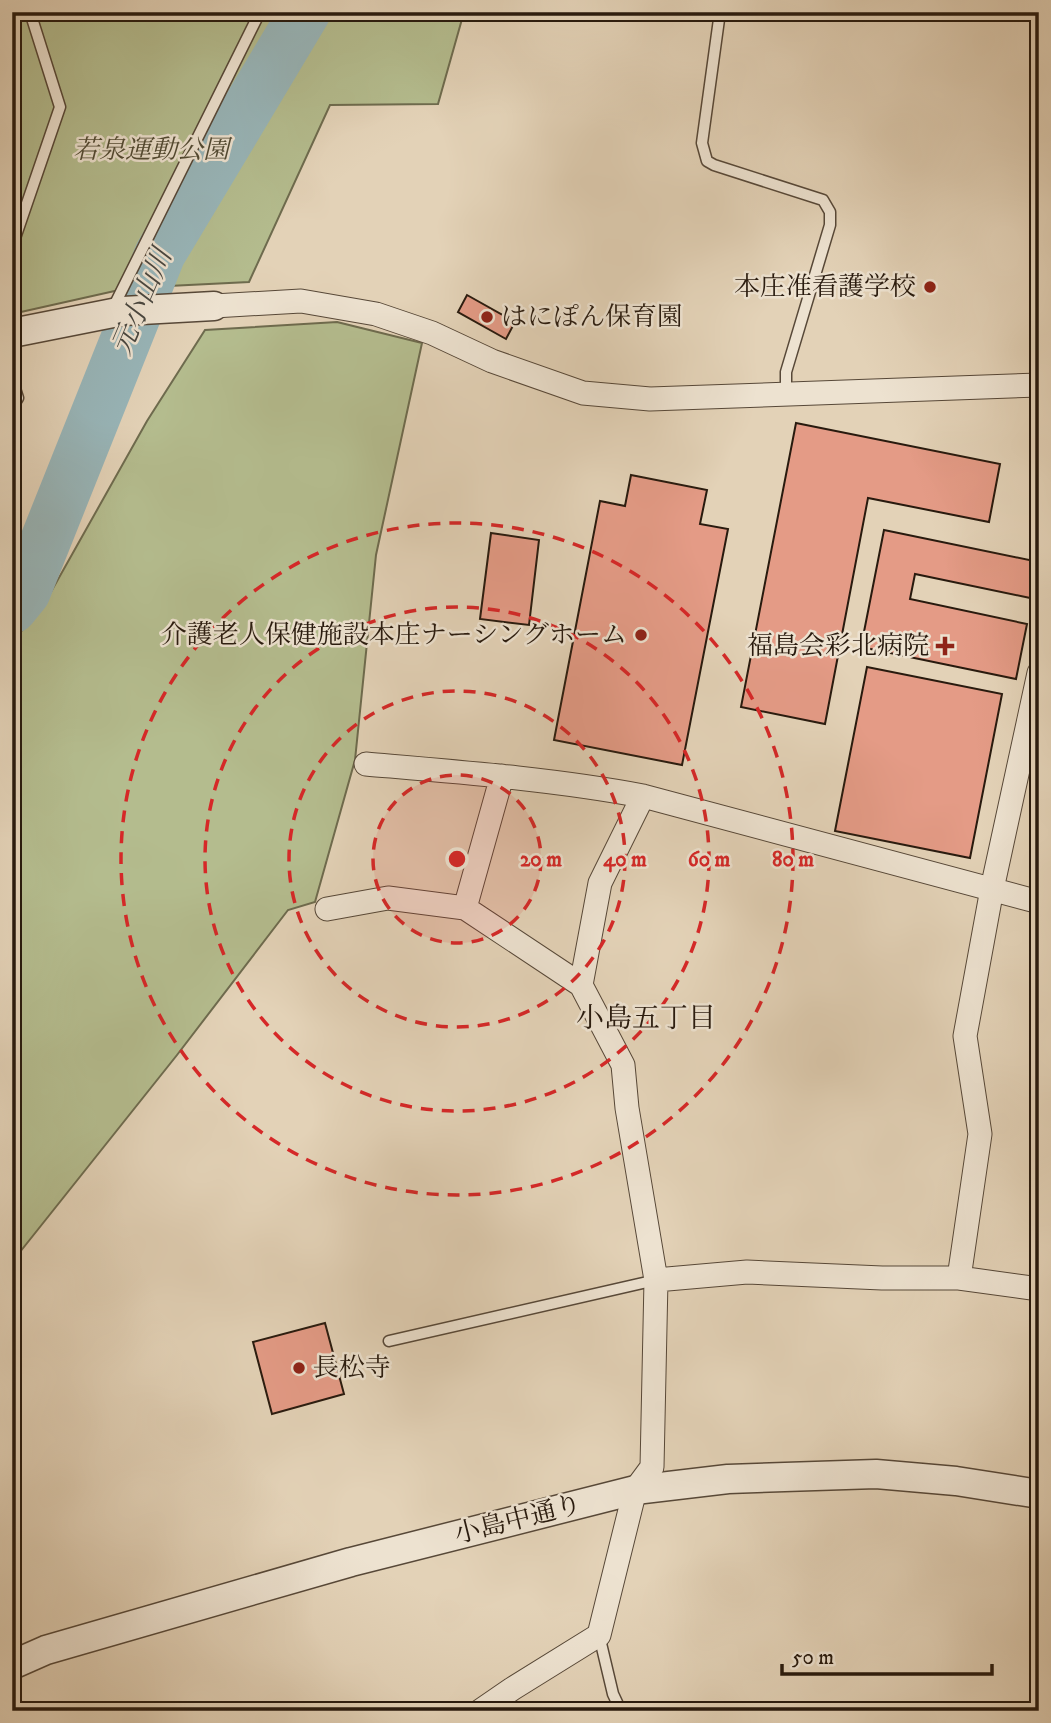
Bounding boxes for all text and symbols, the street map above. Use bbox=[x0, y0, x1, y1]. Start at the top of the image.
park label: 若泉運動公園 bbox=[73, 134, 233, 167]
water label: 元小山川 bbox=[104, 241, 181, 360]
place label: 本庄准看護学校 bbox=[734, 271, 916, 304]
marker: 本庄准看護学校 bbox=[922, 279, 938, 295]
place label: はにぽん保育園 bbox=[501, 301, 683, 334]
marker: はにぽん保育園 bbox=[479, 309, 495, 325]
place label: 介護老人保健施設本庄ナーシングホーム bbox=[161, 619, 627, 652]
marker: 介護老人保健施設本庄ナーシングホーム bbox=[633, 627, 649, 643]
place label: 福島会彩北病院 bbox=[747, 630, 929, 663]
marker: 福島会彩北病院 bbox=[935, 636, 955, 656]
centre of rings bbox=[445, 847, 469, 871]
text: 20 m bbox=[520, 847, 562, 873]
text: 40 m bbox=[603, 847, 647, 873]
text: 60 m bbox=[688, 847, 730, 873]
text: 80 m bbox=[772, 847, 814, 873]
district label: 小島五丁目 bbox=[576, 1001, 716, 1036]
place label: 長松寺 bbox=[313, 1352, 391, 1385]
marker: 長松寺 bbox=[291, 1360, 307, 1376]
street label: 小島中通り bbox=[451, 1488, 585, 1552]
scale bar bbox=[782, 1632, 992, 1676]
text: 50 m bbox=[792, 1645, 834, 1671]

